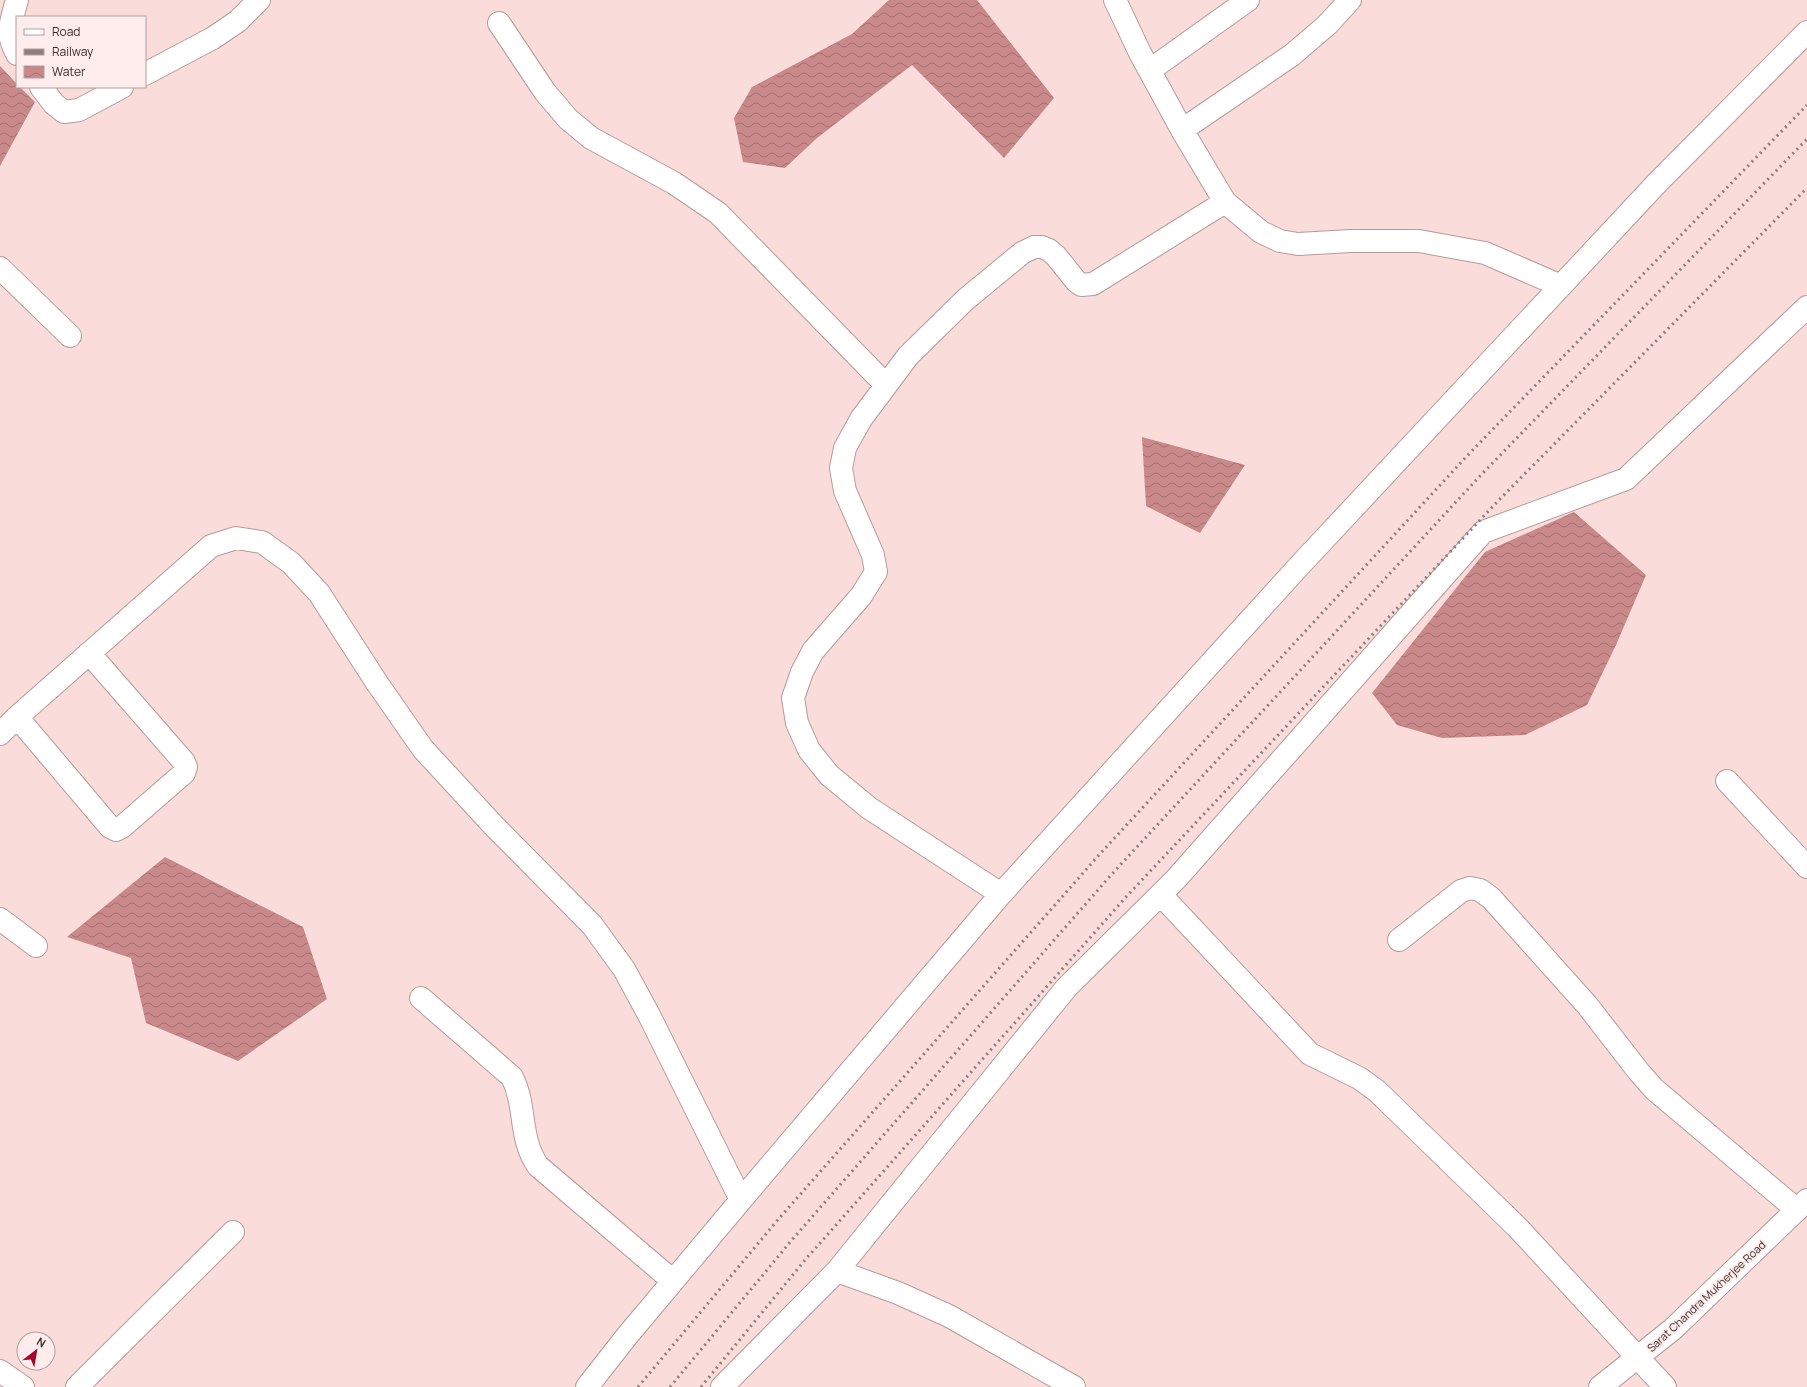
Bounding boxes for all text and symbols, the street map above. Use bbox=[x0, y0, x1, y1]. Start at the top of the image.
legend bbox=[16, 16, 146, 88]
text: Road bbox=[52, 23, 80, 40]
text: Railway bbox=[52, 43, 94, 60]
text: Water bbox=[52, 63, 86, 80]
street label: Sarat Chandra Mukherjee Road bbox=[1643, 1237, 1769, 1355]
north arrow bbox=[16, 1331, 56, 1371]
text: N bbox=[34, 1334, 49, 1351]

